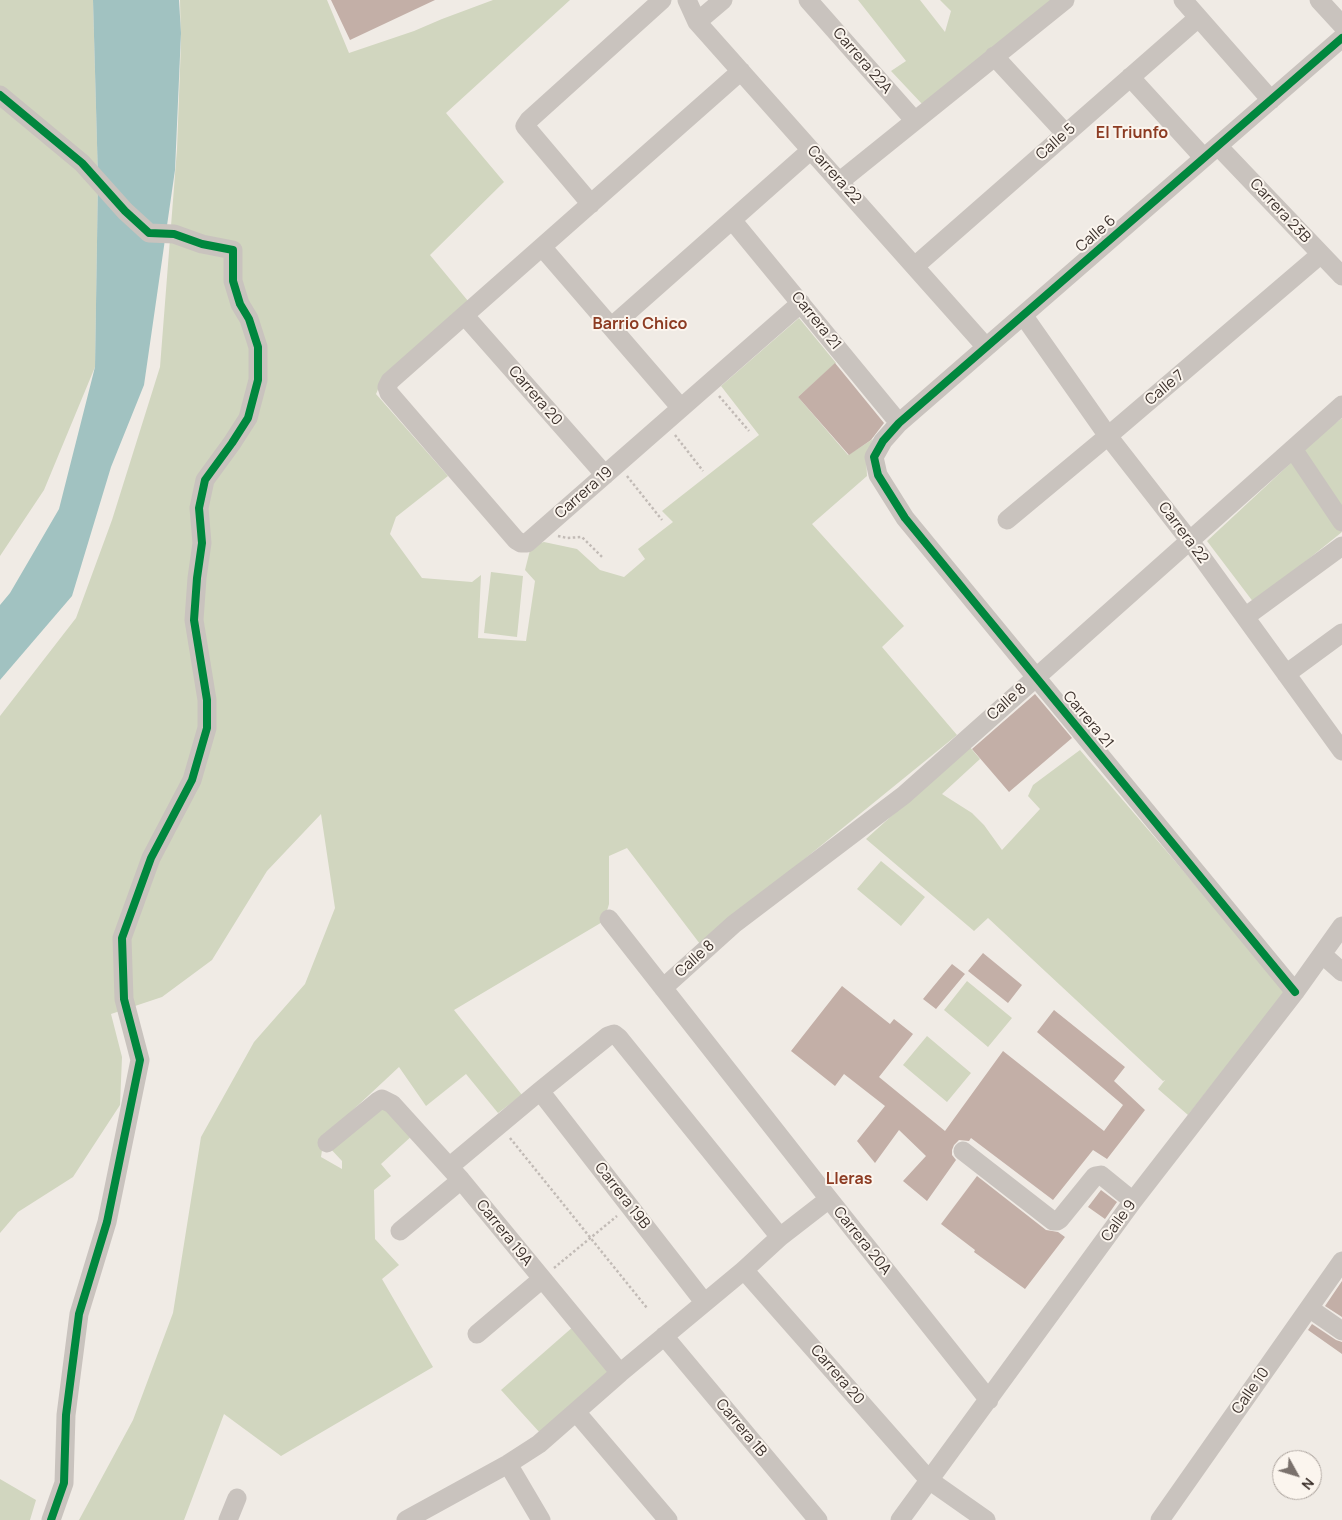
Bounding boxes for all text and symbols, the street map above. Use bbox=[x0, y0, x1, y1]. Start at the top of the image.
street label: Carrera 22A bbox=[829, 24, 895, 98]
street label: Calle 5 bbox=[1033, 120, 1079, 164]
district label: El Triunfo bbox=[1096, 124, 1168, 144]
street label: Carrera 22 bbox=[803, 142, 865, 208]
street label: Carrera 23B bbox=[1246, 175, 1314, 247]
street label: Calle 6 bbox=[1072, 212, 1120, 256]
street label: Carrera 21 bbox=[787, 288, 845, 354]
district label: Barrio Chico bbox=[593, 315, 687, 335]
street label: Carrera 20 bbox=[504, 363, 566, 429]
street label: Calle 7 bbox=[1142, 367, 1188, 409]
street label: Carrera 19 bbox=[552, 463, 616, 523]
street label: Carrera 22 bbox=[1154, 499, 1212, 567]
street label: Calle 8 bbox=[984, 680, 1030, 724]
street label: Carrera 21 bbox=[1059, 688, 1117, 752]
street label: Calle 8 bbox=[672, 937, 718, 981]
street label: Carrera 19B bbox=[591, 1159, 653, 1233]
district label: Lleras bbox=[826, 1170, 872, 1190]
street label: Carrera 19A bbox=[472, 1196, 536, 1270]
street label: Calle 9 bbox=[1098, 1197, 1140, 1245]
street label: Carrera 20A bbox=[829, 1203, 895, 1279]
street label: Carrera 20 bbox=[806, 1342, 868, 1408]
street label: Calle 10 bbox=[1228, 1364, 1274, 1418]
street label: Carrera 1B bbox=[712, 1395, 770, 1461]
north arrow bbox=[1272, 1450, 1322, 1500]
text: N bbox=[1298, 1474, 1319, 1494]

